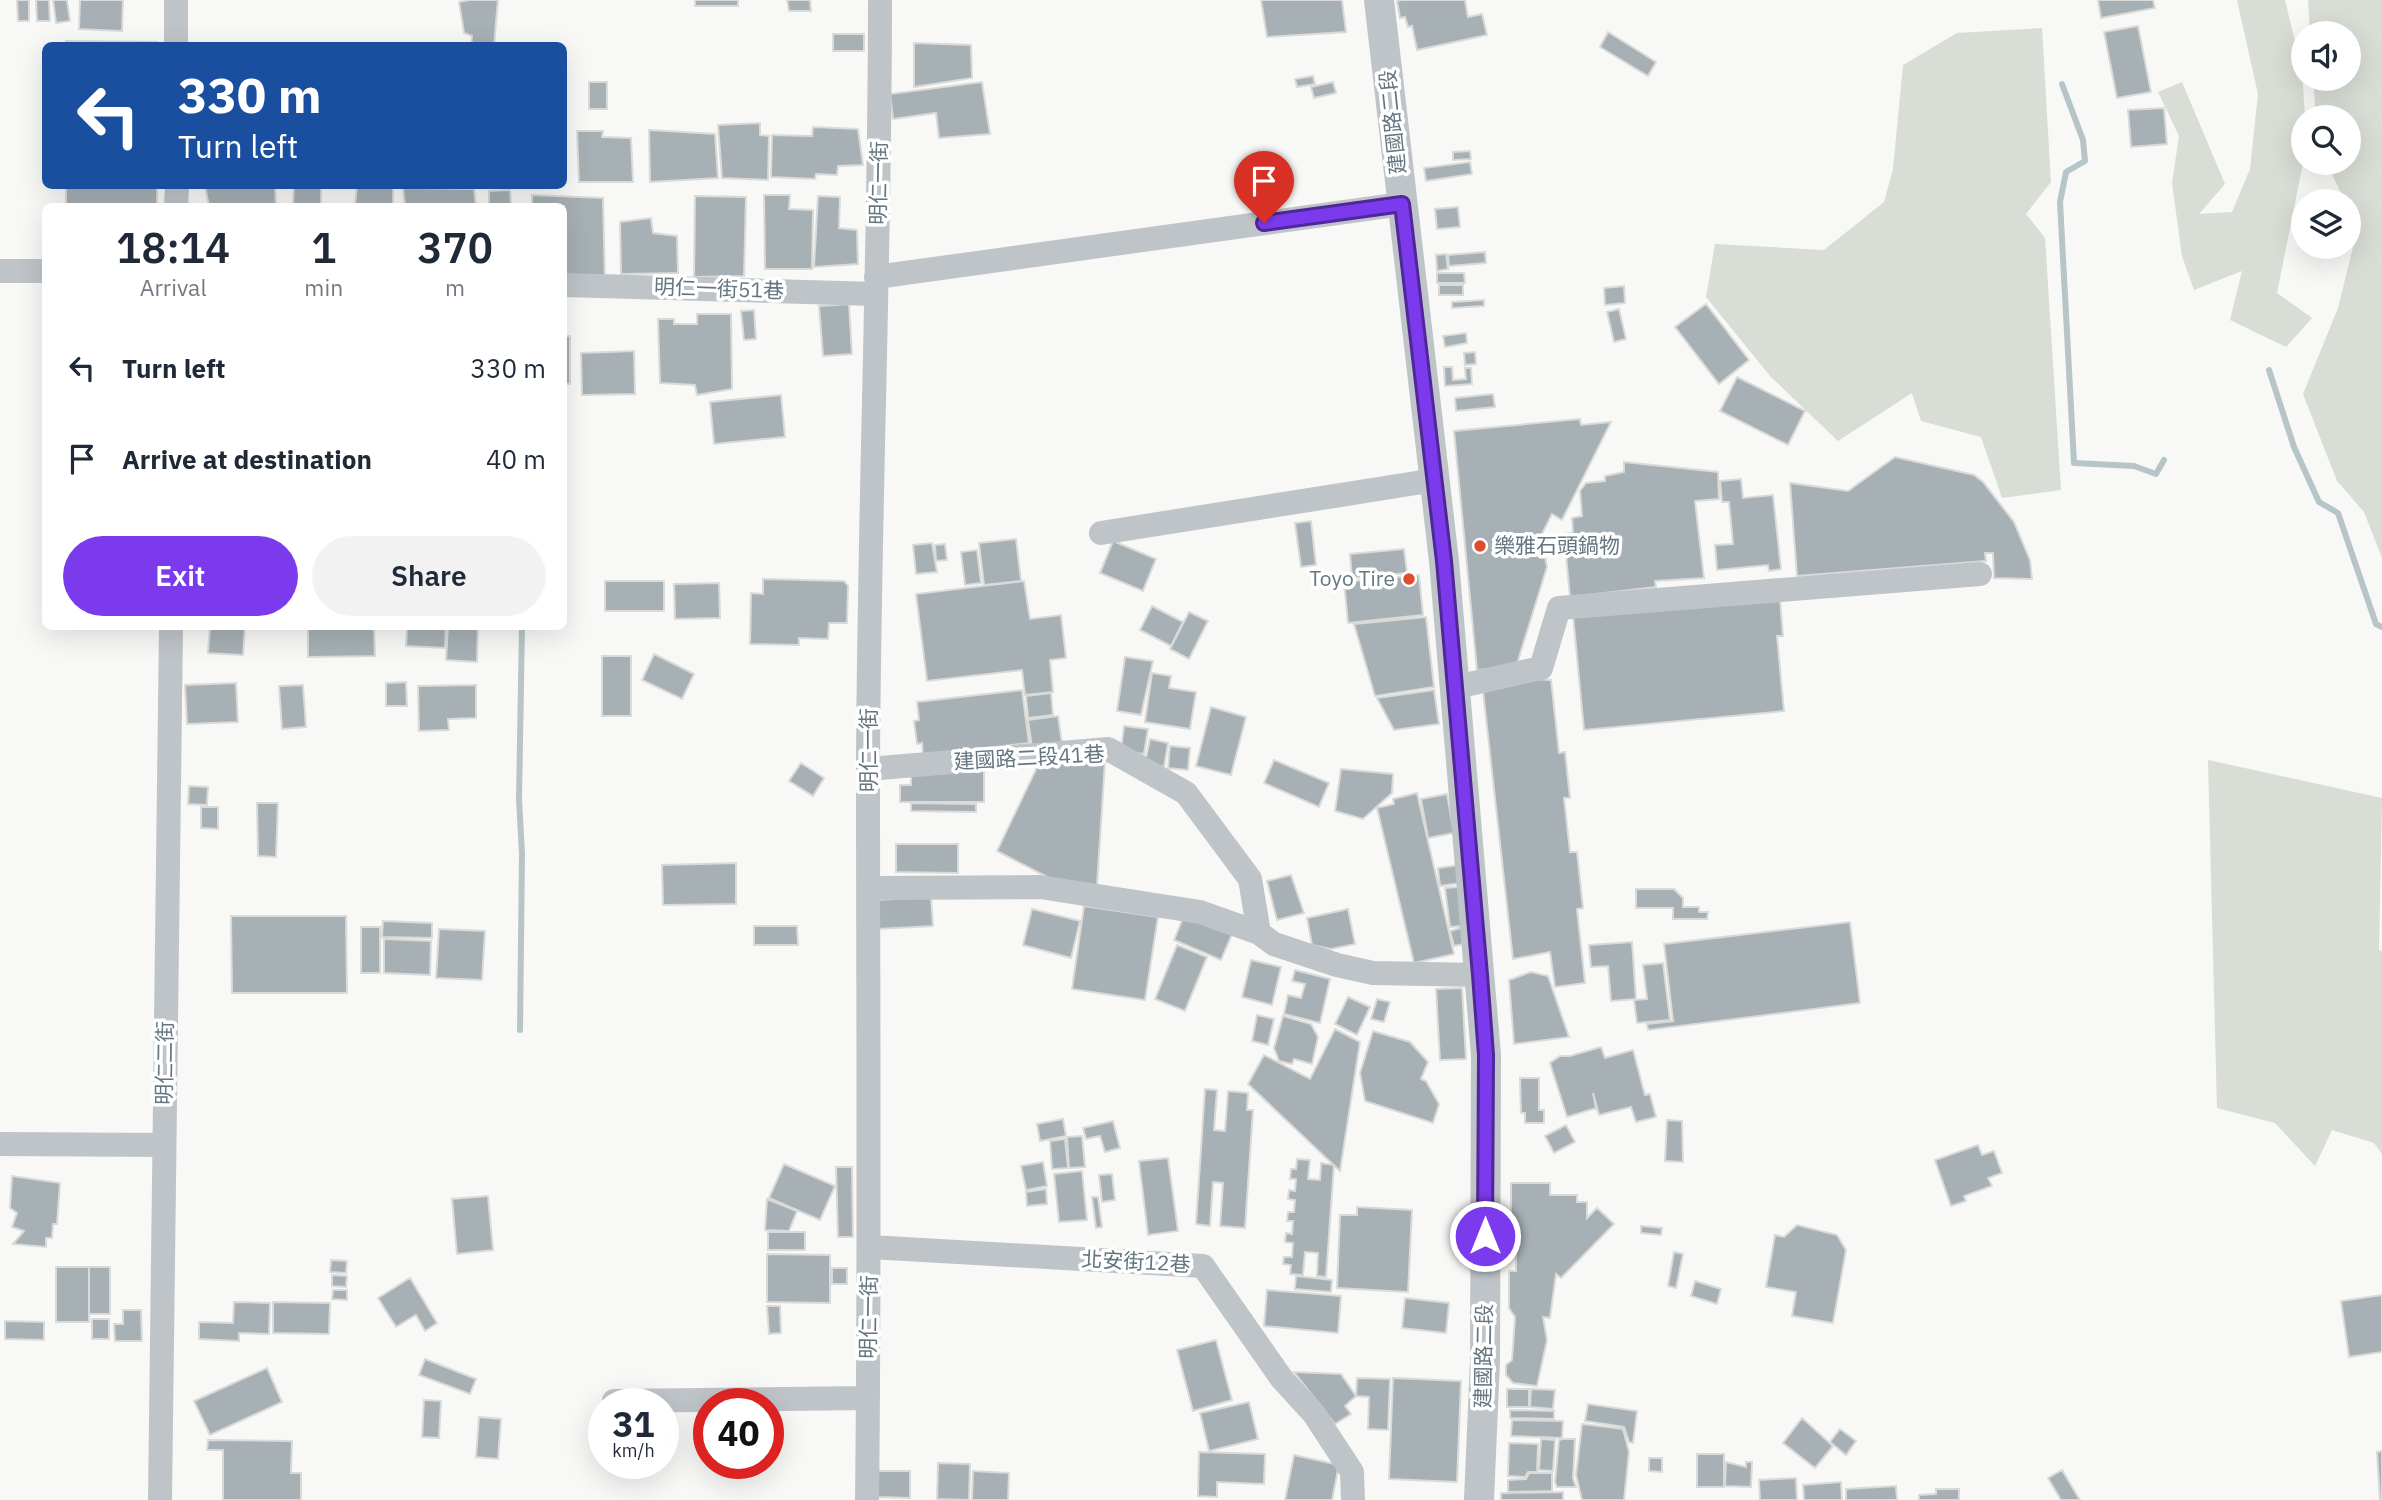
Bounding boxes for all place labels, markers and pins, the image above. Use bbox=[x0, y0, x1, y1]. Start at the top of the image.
pin bbox=[1234, 151, 1294, 223]
place label: 樂雅石頭鍋物 bbox=[1494, 531, 1620, 559]
marker: 樂雅石頭鍋物 bbox=[1472, 538, 1488, 554]
place label: Toyo Tire bbox=[1309, 564, 1395, 592]
marker: Toyo Tire bbox=[1401, 571, 1417, 587]

